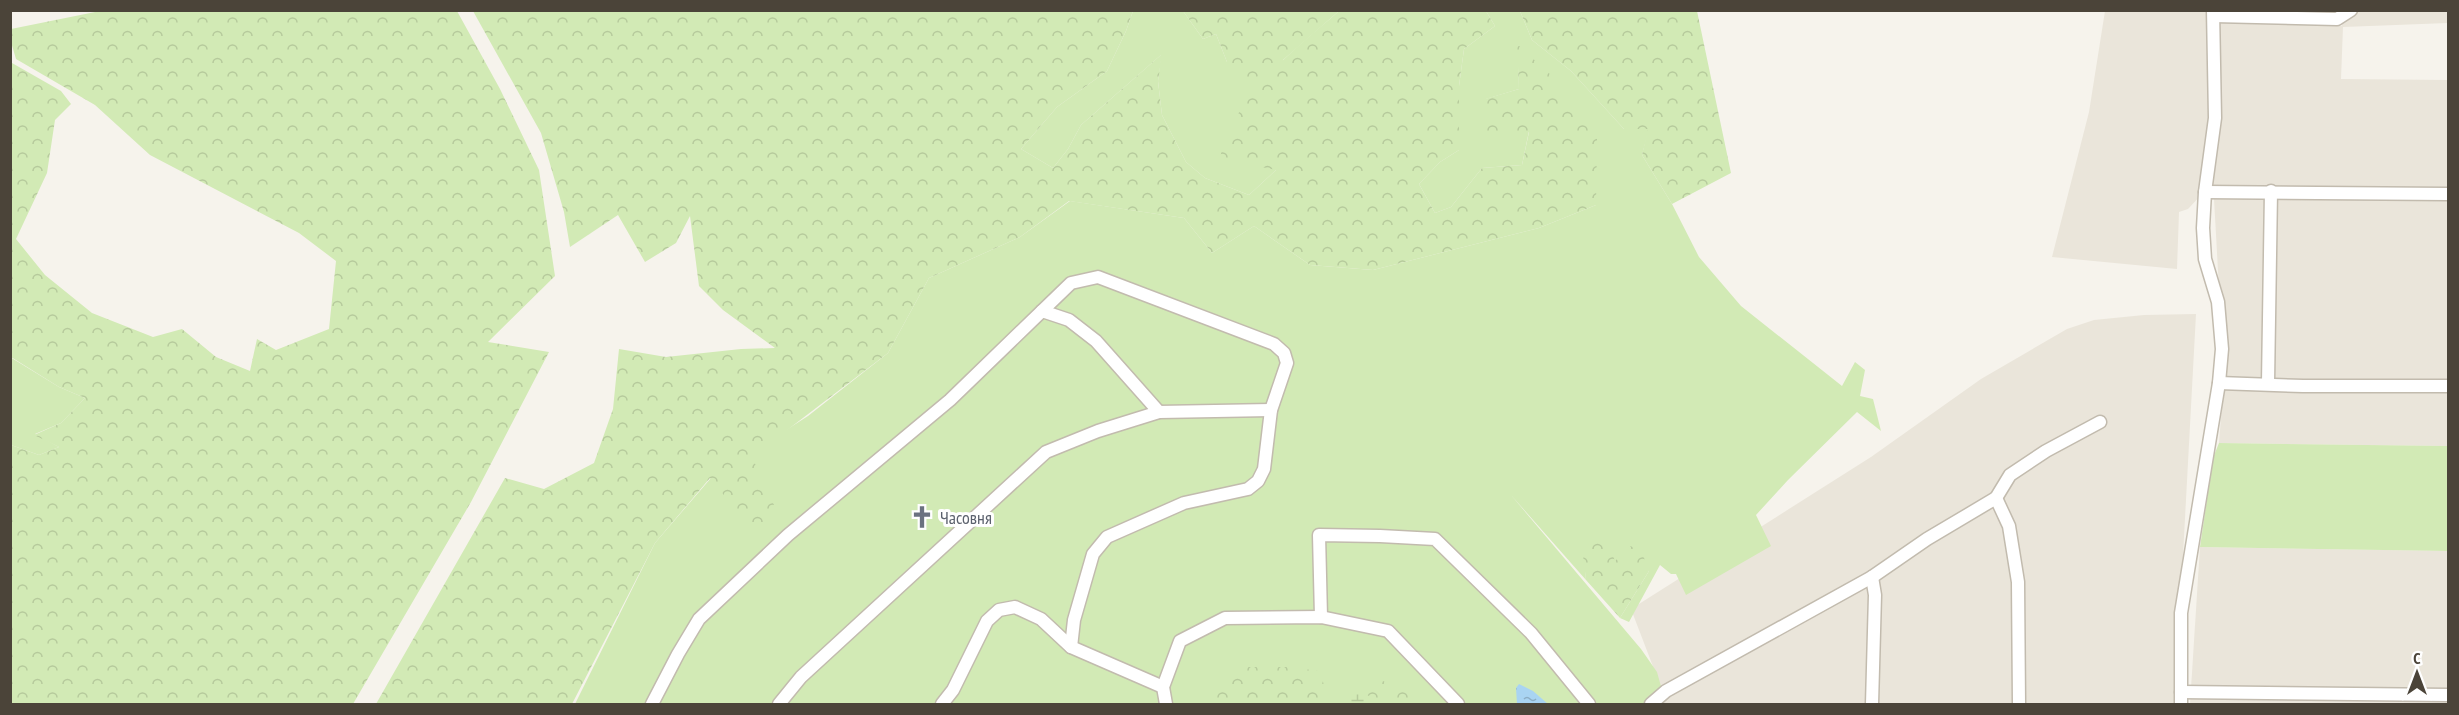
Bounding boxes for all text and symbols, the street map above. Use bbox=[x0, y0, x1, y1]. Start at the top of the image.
church icon: Часовня bbox=[909, 504, 935, 530]
place label: Часовня bbox=[940, 506, 992, 529]
north arrow bbox=[2387, 643, 2447, 703]
text: С bbox=[2413, 648, 2421, 668]

